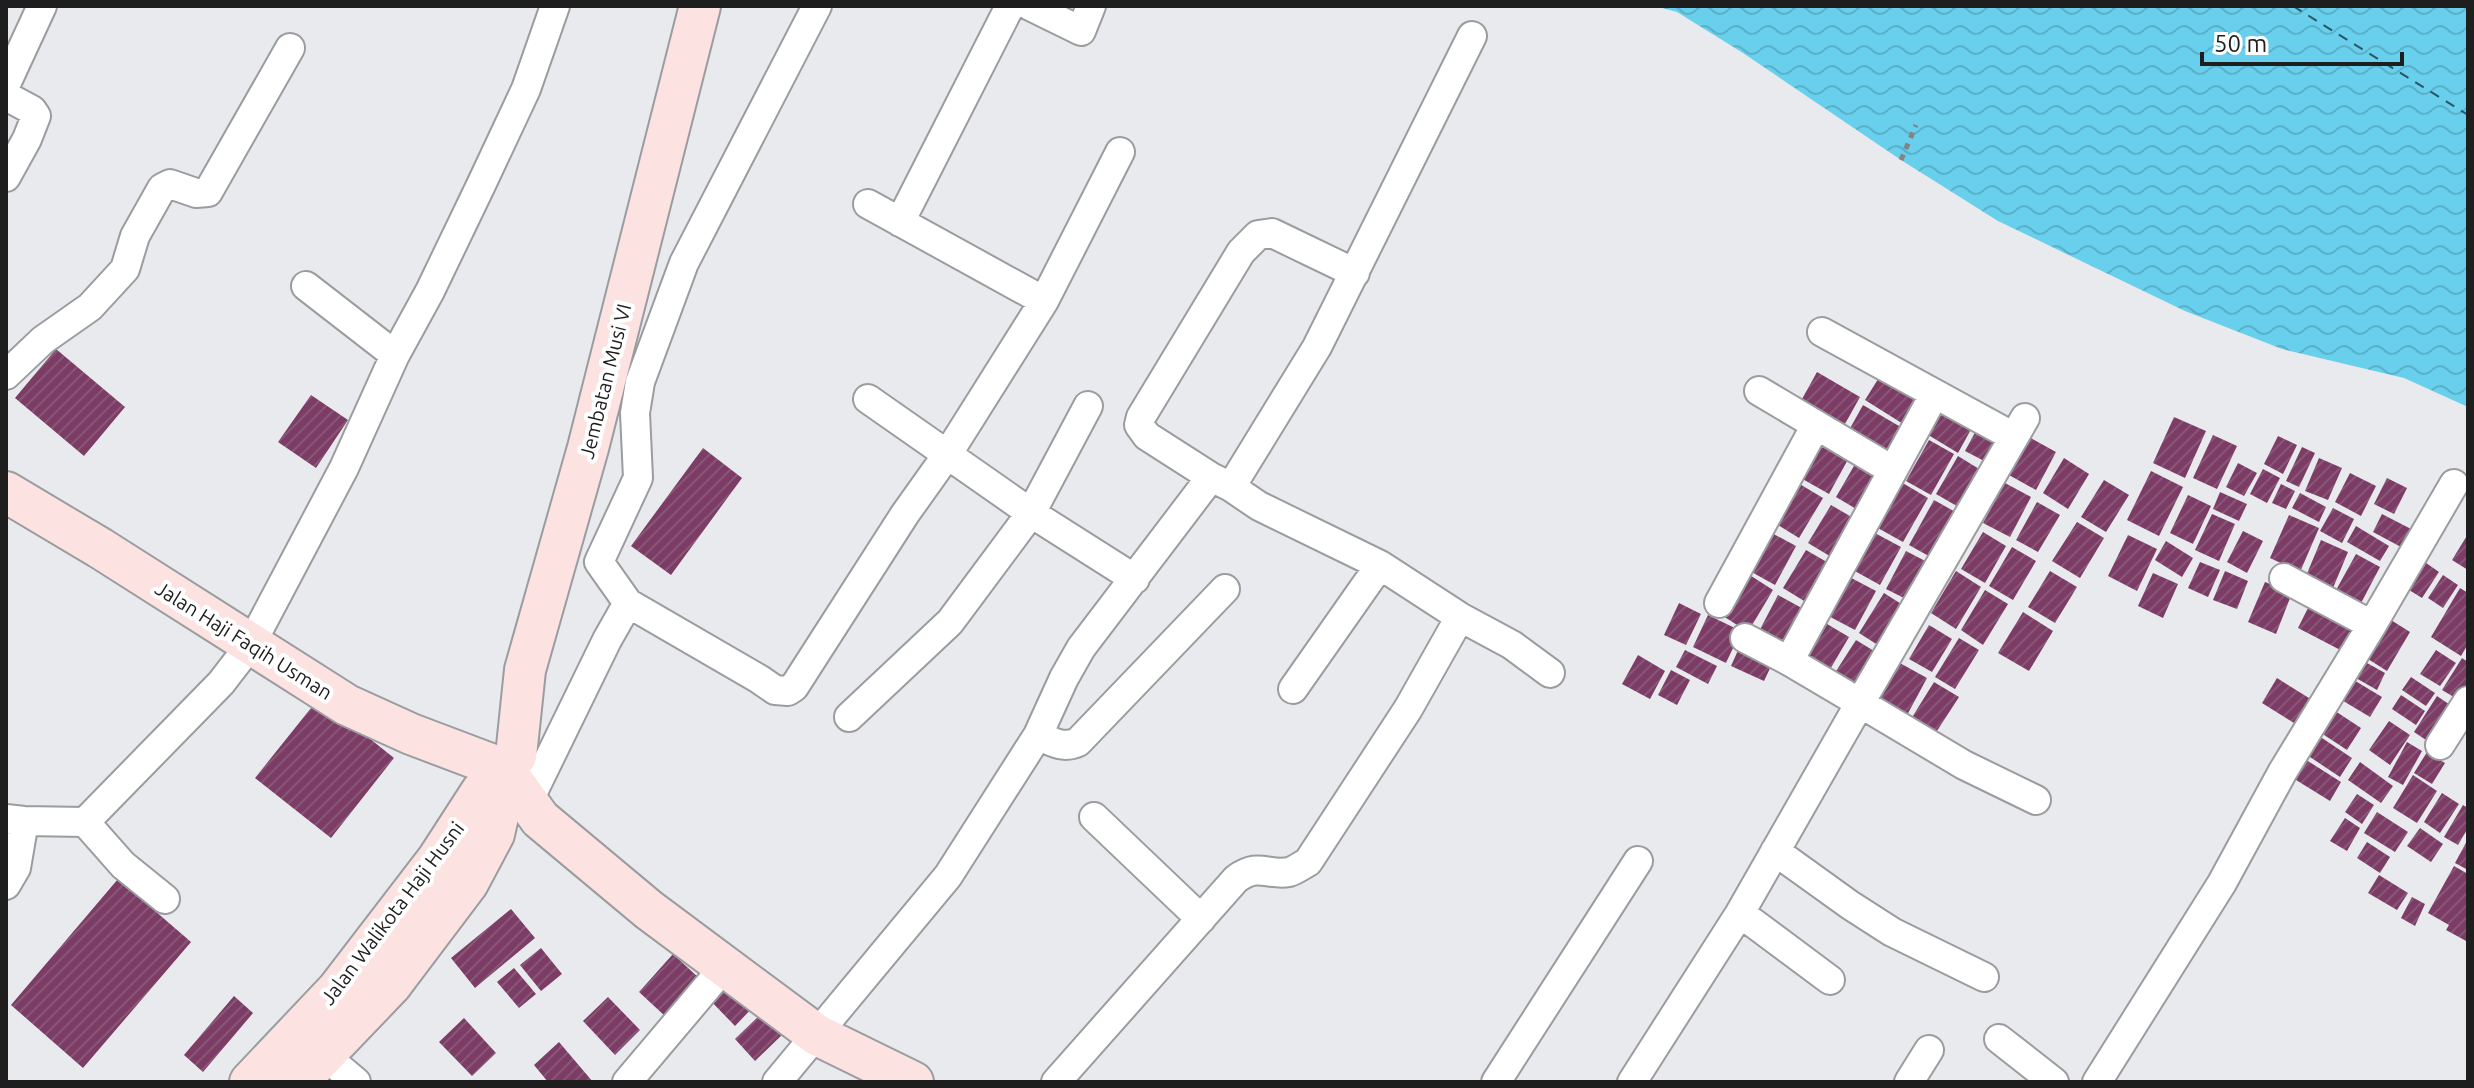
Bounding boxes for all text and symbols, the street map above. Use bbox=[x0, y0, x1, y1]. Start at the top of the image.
scale bar bbox=[2202, 16, 2402, 66]
text: 50 m bbox=[2214, 30, 2267, 57]
street label: Jembatan Musi VI bbox=[575, 301, 635, 461]
street label: Jalan Haji Faqih Usman bbox=[151, 576, 337, 704]
street label: Jalan Walikota Haji Husni bbox=[316, 817, 468, 1009]

